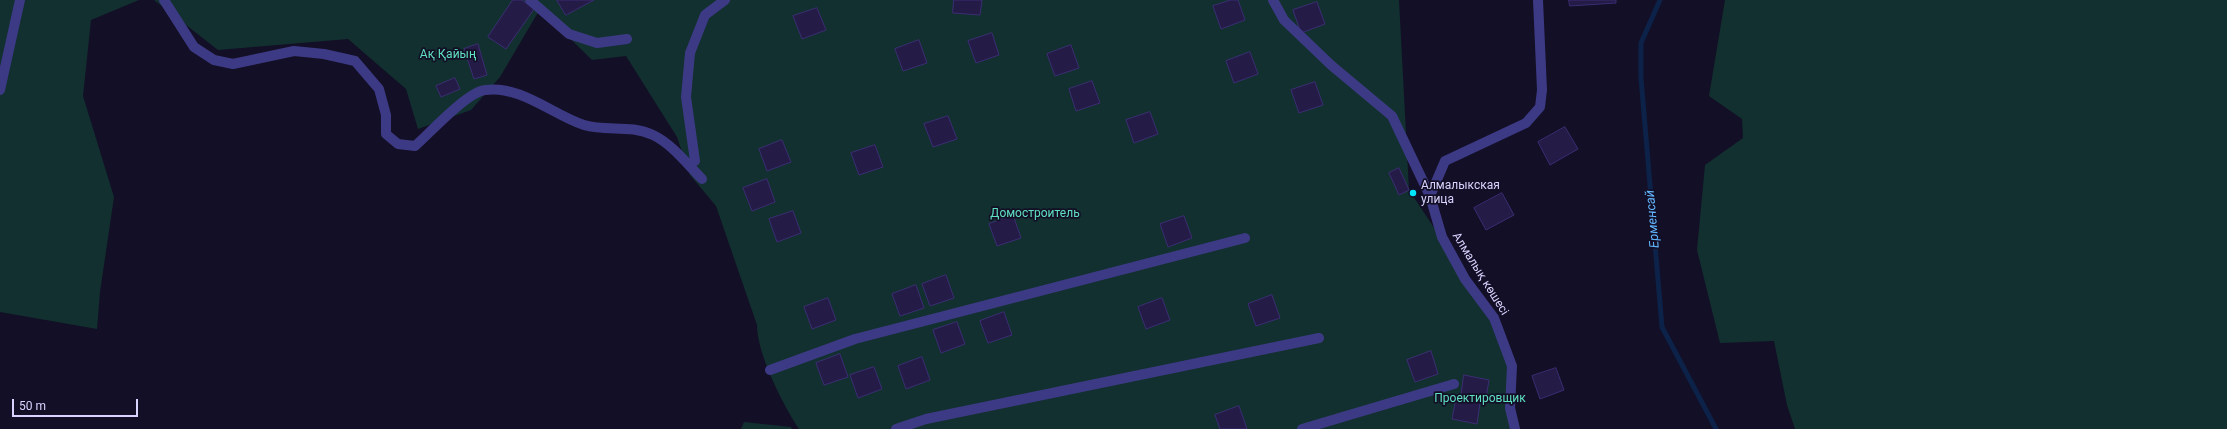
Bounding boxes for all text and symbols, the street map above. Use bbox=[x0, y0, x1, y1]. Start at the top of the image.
park label: Ақ Қайың bbox=[420, 48, 476, 62]
place label: Алмалыкская улица bbox=[1421, 179, 1500, 207]
marker: Алмалыкская улица bbox=[1408, 188, 1418, 198]
water label: Ерменсай bbox=[1643, 189, 1663, 249]
park label: Домостроитель bbox=[990, 207, 1080, 221]
street label: Алмалық көшесі bbox=[1449, 230, 1511, 318]
scale bar bbox=[14, 391, 140, 417]
park label: Проектировщик bbox=[1434, 392, 1526, 406]
text: 50 m bbox=[19, 399, 46, 413]

